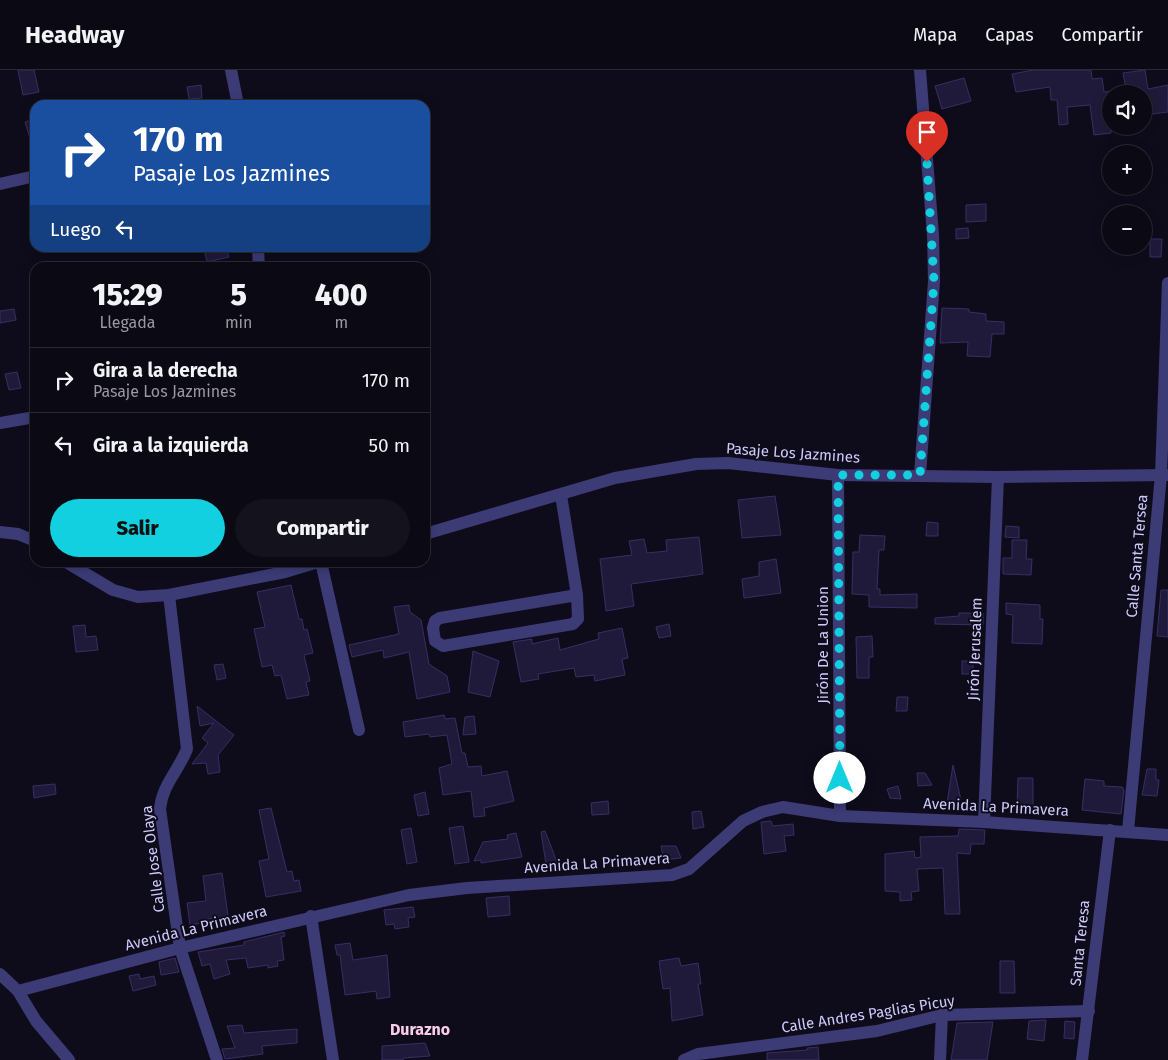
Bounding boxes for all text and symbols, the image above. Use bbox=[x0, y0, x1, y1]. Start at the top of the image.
text: Headway bbox=[25, 21, 124, 49]
text: Mapa bbox=[913, 24, 957, 46]
text: Capas bbox=[985, 24, 1034, 46]
text: Compartir bbox=[1062, 24, 1143, 46]
map controls bbox=[1102, 85, 1152, 255]
button: sound bbox=[1102, 85, 1152, 135]
pin bbox=[906, 111, 948, 162]
text: 170 m bbox=[133, 118, 224, 160]
icon: arrive bbox=[913, 118, 941, 146]
icon: right bbox=[50, 120, 115, 185]
button: + bbox=[1102, 145, 1152, 195]
text: Pasaje Los Jazmines bbox=[133, 160, 330, 187]
button: − bbox=[1102, 205, 1152, 255]
icon: left bbox=[111, 215, 139, 243]
text: Luego bbox=[50, 218, 101, 241]
text: 15:29 bbox=[92, 277, 163, 313]
text: 5 bbox=[231, 277, 247, 313]
text: 400 bbox=[315, 277, 368, 313]
text: Llegada bbox=[99, 313, 156, 332]
text: min bbox=[225, 313, 253, 332]
text: m bbox=[334, 313, 348, 332]
text: Gira a la derecha bbox=[93, 359, 238, 382]
icon: right bbox=[50, 366, 78, 394]
text: 170 m bbox=[362, 369, 410, 392]
text: Pasaje Los Jazmines bbox=[93, 382, 236, 401]
icon: left bbox=[50, 431, 78, 459]
text: Gira a la izquierda bbox=[93, 434, 249, 457]
text: 50 m bbox=[369, 434, 410, 457]
street label: Pasaje Los Jazmines bbox=[725, 439, 861, 467]
street label: Calle Santa Tersea bbox=[1123, 494, 1151, 618]
button: Salir bbox=[50, 499, 225, 557]
button: Compartir bbox=[235, 499, 410, 557]
street label: Jirón De La Union bbox=[814, 586, 832, 704]
street label: Jirón Jerusalem bbox=[964, 597, 986, 701]
position arrow bbox=[813, 751, 865, 803]
street label: Avenida La Primavera bbox=[923, 794, 1069, 820]
street label: Calle Jose Olaya bbox=[138, 805, 168, 913]
street label: Avenida La Primavera bbox=[524, 849, 670, 877]
street label: Santa Teresa bbox=[1067, 899, 1093, 987]
street label: Avenida La Primavera bbox=[123, 902, 269, 954]
street label: Calle Andres Paglias Picuy bbox=[780, 991, 957, 1037]
district label: Durazno bbox=[390, 1020, 450, 1039]

